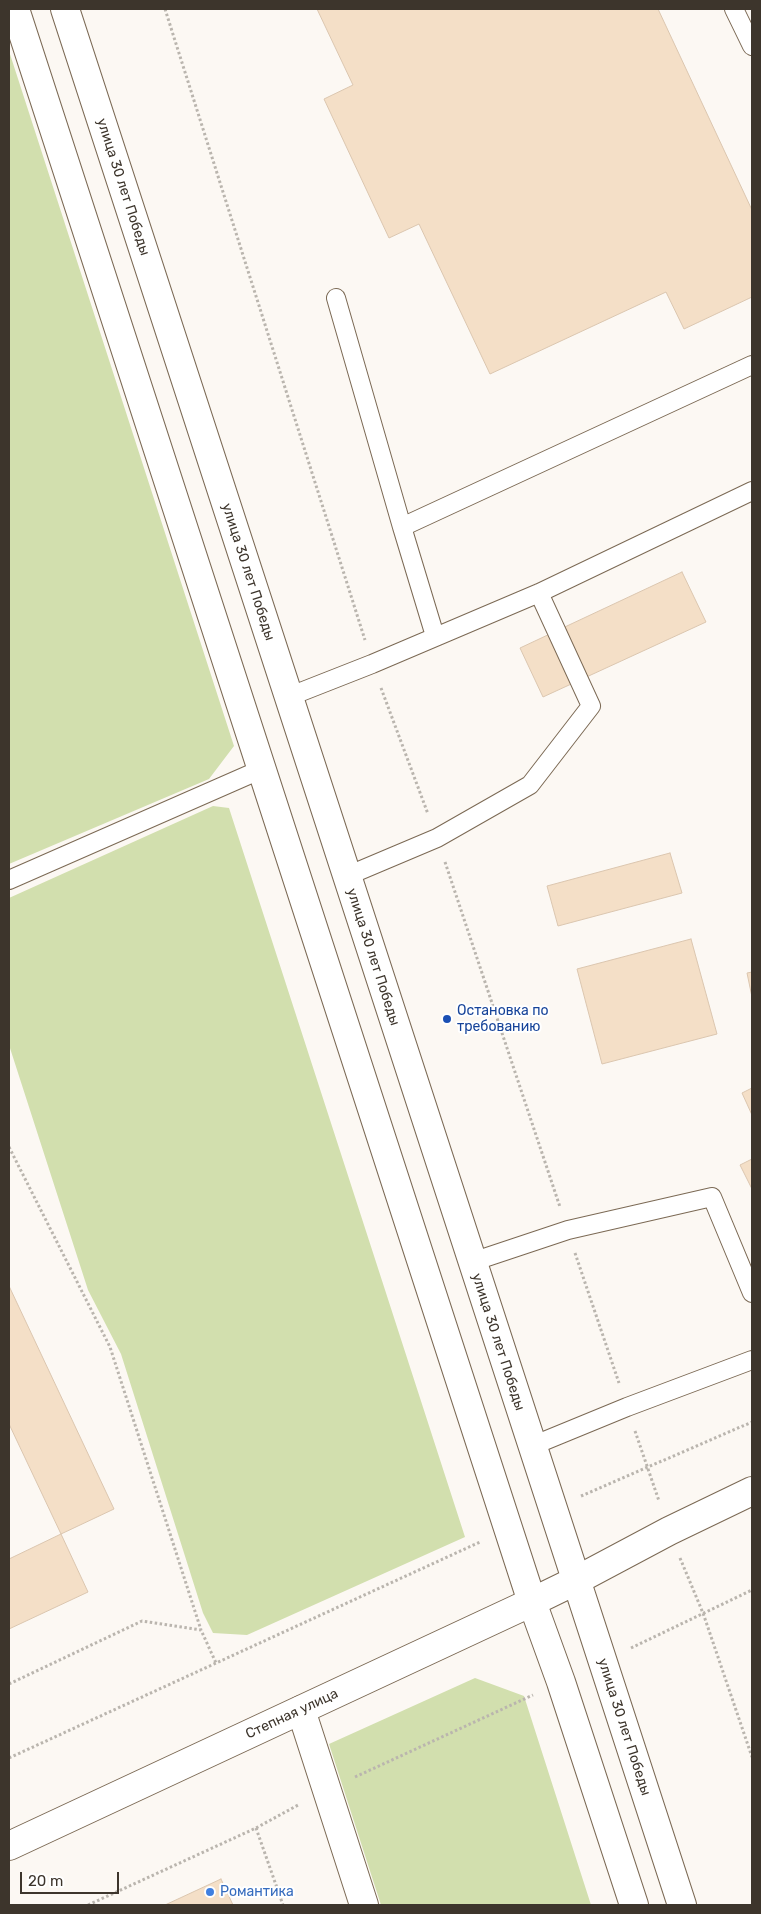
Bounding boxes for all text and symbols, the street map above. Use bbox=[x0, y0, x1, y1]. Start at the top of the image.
street label: улица 30 лет Победы bbox=[93, 116, 153, 258]
street label: улица 30 лет Победы bbox=[218, 501, 278, 643]
street label: улица 30 лет Победы bbox=[343, 886, 403, 1028]
place label: Остановка по требованию bbox=[457, 1003, 549, 1036]
marker: Остановка по требованию bbox=[441, 1013, 453, 1025]
street label: улица 30 лет Победы bbox=[468, 1271, 528, 1413]
street label: улица 30 лет Победы bbox=[594, 1656, 654, 1798]
street label: Степная улица bbox=[243, 1685, 341, 1743]
scale bar bbox=[22, 1862, 121, 1894]
text: 20 m bbox=[28, 1872, 63, 1890]
place label: Романтика bbox=[220, 1884, 294, 1900]
marker: Романтика bbox=[204, 1886, 216, 1898]

